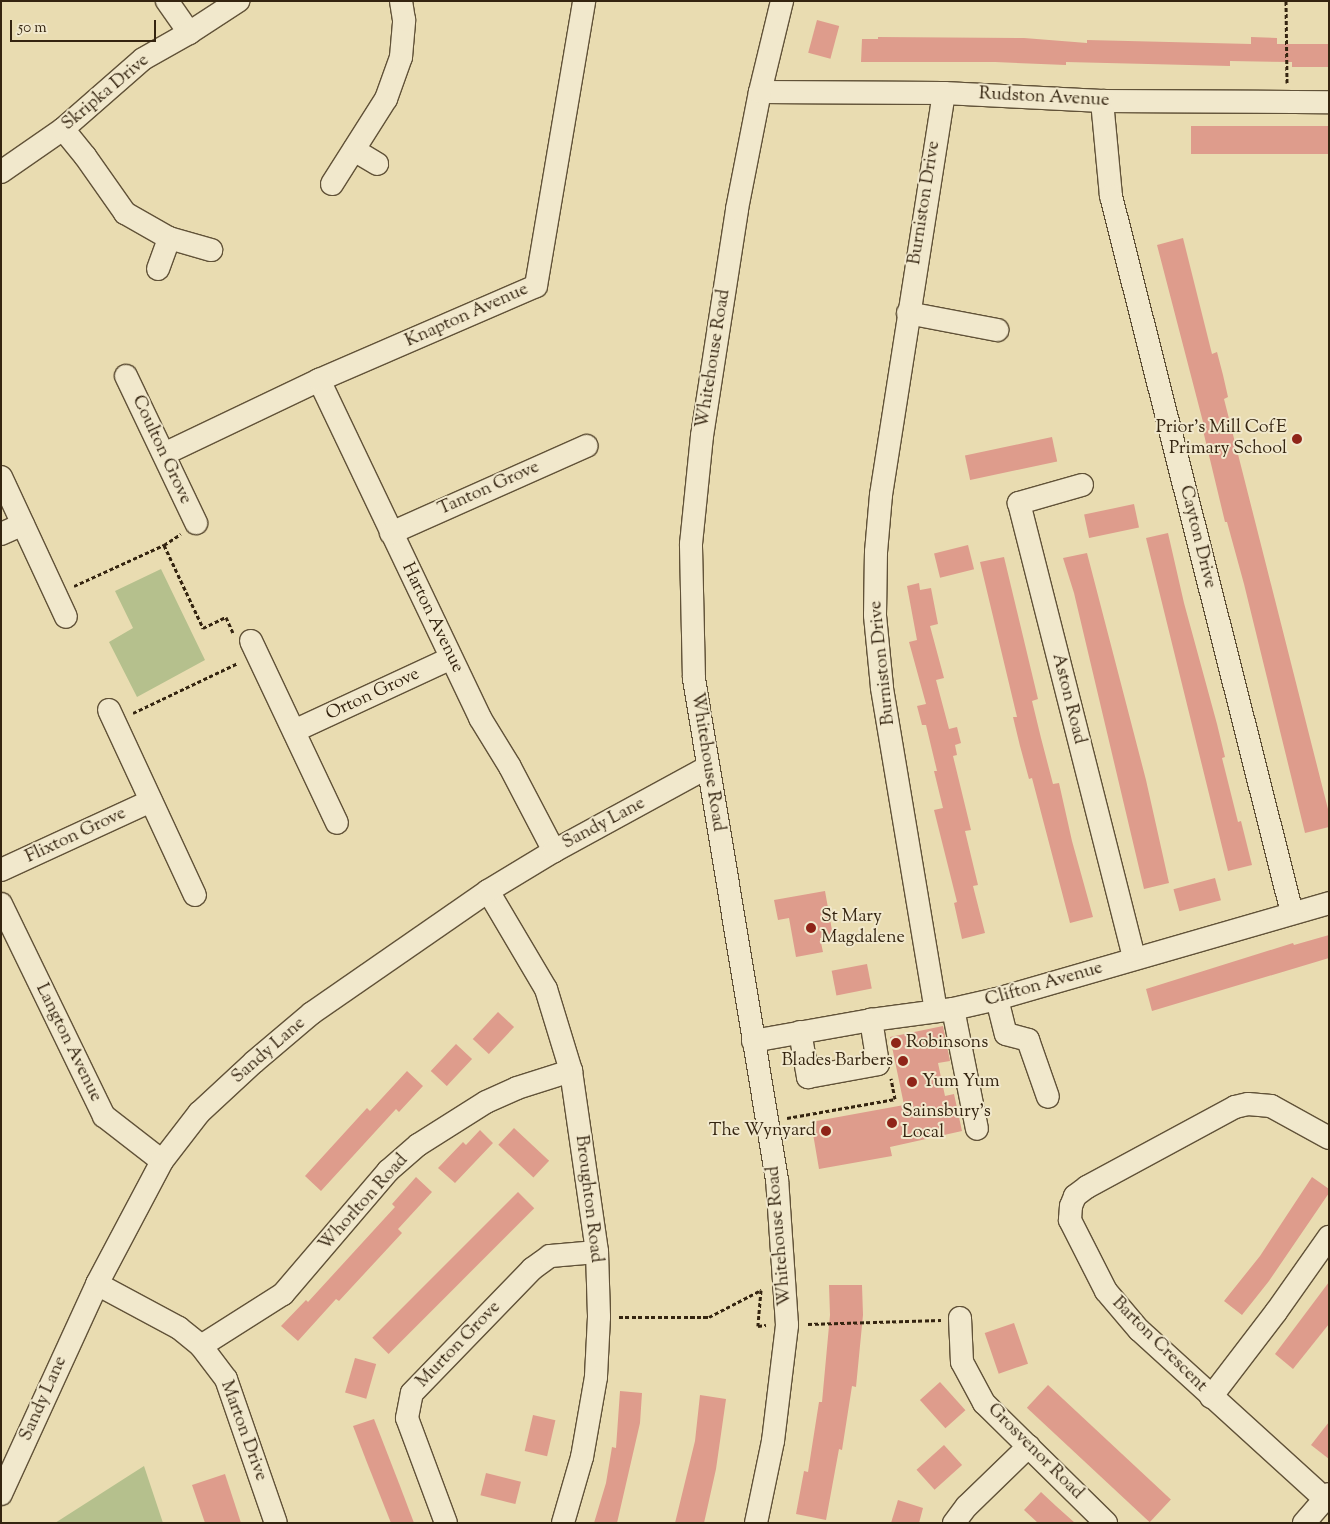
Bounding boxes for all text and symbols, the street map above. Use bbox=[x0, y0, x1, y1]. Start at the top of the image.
scale bar bbox=[12, 10, 159, 42]
text: 50 m bbox=[18, 18, 47, 39]
street label: Skripka Drive bbox=[58, 50, 154, 136]
street label: Rudston Avenue bbox=[978, 84, 1110, 112]
street label: Burniston Drive bbox=[905, 140, 945, 266]
street label: Knapton Avenue bbox=[402, 279, 532, 353]
street label: Whitehouse Road bbox=[692, 288, 736, 430]
street label: Coulton Grove bbox=[126, 392, 196, 508]
place label: Prior's Mill CofE Primary School bbox=[1156, 418, 1287, 460]
marker: Prior's Mill CofE Primary School bbox=[1291, 433, 1303, 445]
street label: Tanton Grove bbox=[435, 457, 543, 521]
street label: Cayton Drive bbox=[1174, 483, 1220, 591]
street label: Harton Avenue bbox=[396, 559, 468, 677]
street label: Burniston Drive bbox=[866, 600, 900, 726]
street label: Aston Road bbox=[1046, 651, 1090, 747]
street label: Orton Grove bbox=[323, 664, 423, 726]
street label: Whitehouse Road bbox=[685, 691, 729, 833]
street label: Sandy Lane bbox=[559, 793, 649, 855]
street label: Flixton Grove bbox=[22, 803, 130, 869]
place label: St Mary Magdalene bbox=[821, 907, 905, 950]
marker: St Mary Magdalene bbox=[805, 922, 817, 934]
street label: Clifton Avenue bbox=[983, 958, 1105, 1012]
street label: Langton Avenue bbox=[30, 980, 106, 1106]
street label: Sandy Lane bbox=[228, 1013, 310, 1089]
place label: Robinsons bbox=[906, 1032, 988, 1054]
marker: Robinsons bbox=[890, 1037, 902, 1049]
place label: Blades Barbers bbox=[781, 1050, 893, 1072]
marker: Blades Barbers bbox=[897, 1055, 909, 1067]
place label: Yum Yum bbox=[922, 1071, 1000, 1093]
marker: Yum Yum bbox=[906, 1076, 918, 1088]
place label: Sainsbury's Local bbox=[902, 1102, 991, 1144]
marker: Sainsbury's Local bbox=[886, 1117, 898, 1129]
place label: The Wynyard bbox=[709, 1120, 816, 1142]
marker: The Wynyard bbox=[820, 1125, 832, 1137]
street label: Broughton Road bbox=[569, 1134, 607, 1264]
street label: Whorlton Road bbox=[315, 1150, 413, 1256]
street label: Whitehouse Road bbox=[763, 1165, 797, 1307]
street label: Barton Crescent bbox=[1107, 1293, 1211, 1397]
street label: Murton Grove bbox=[412, 1297, 506, 1393]
street label: Sandy Lane bbox=[16, 1353, 72, 1445]
street label: Marton Drive bbox=[215, 1378, 271, 1484]
street label: Grosvenor Road bbox=[982, 1399, 1088, 1505]

